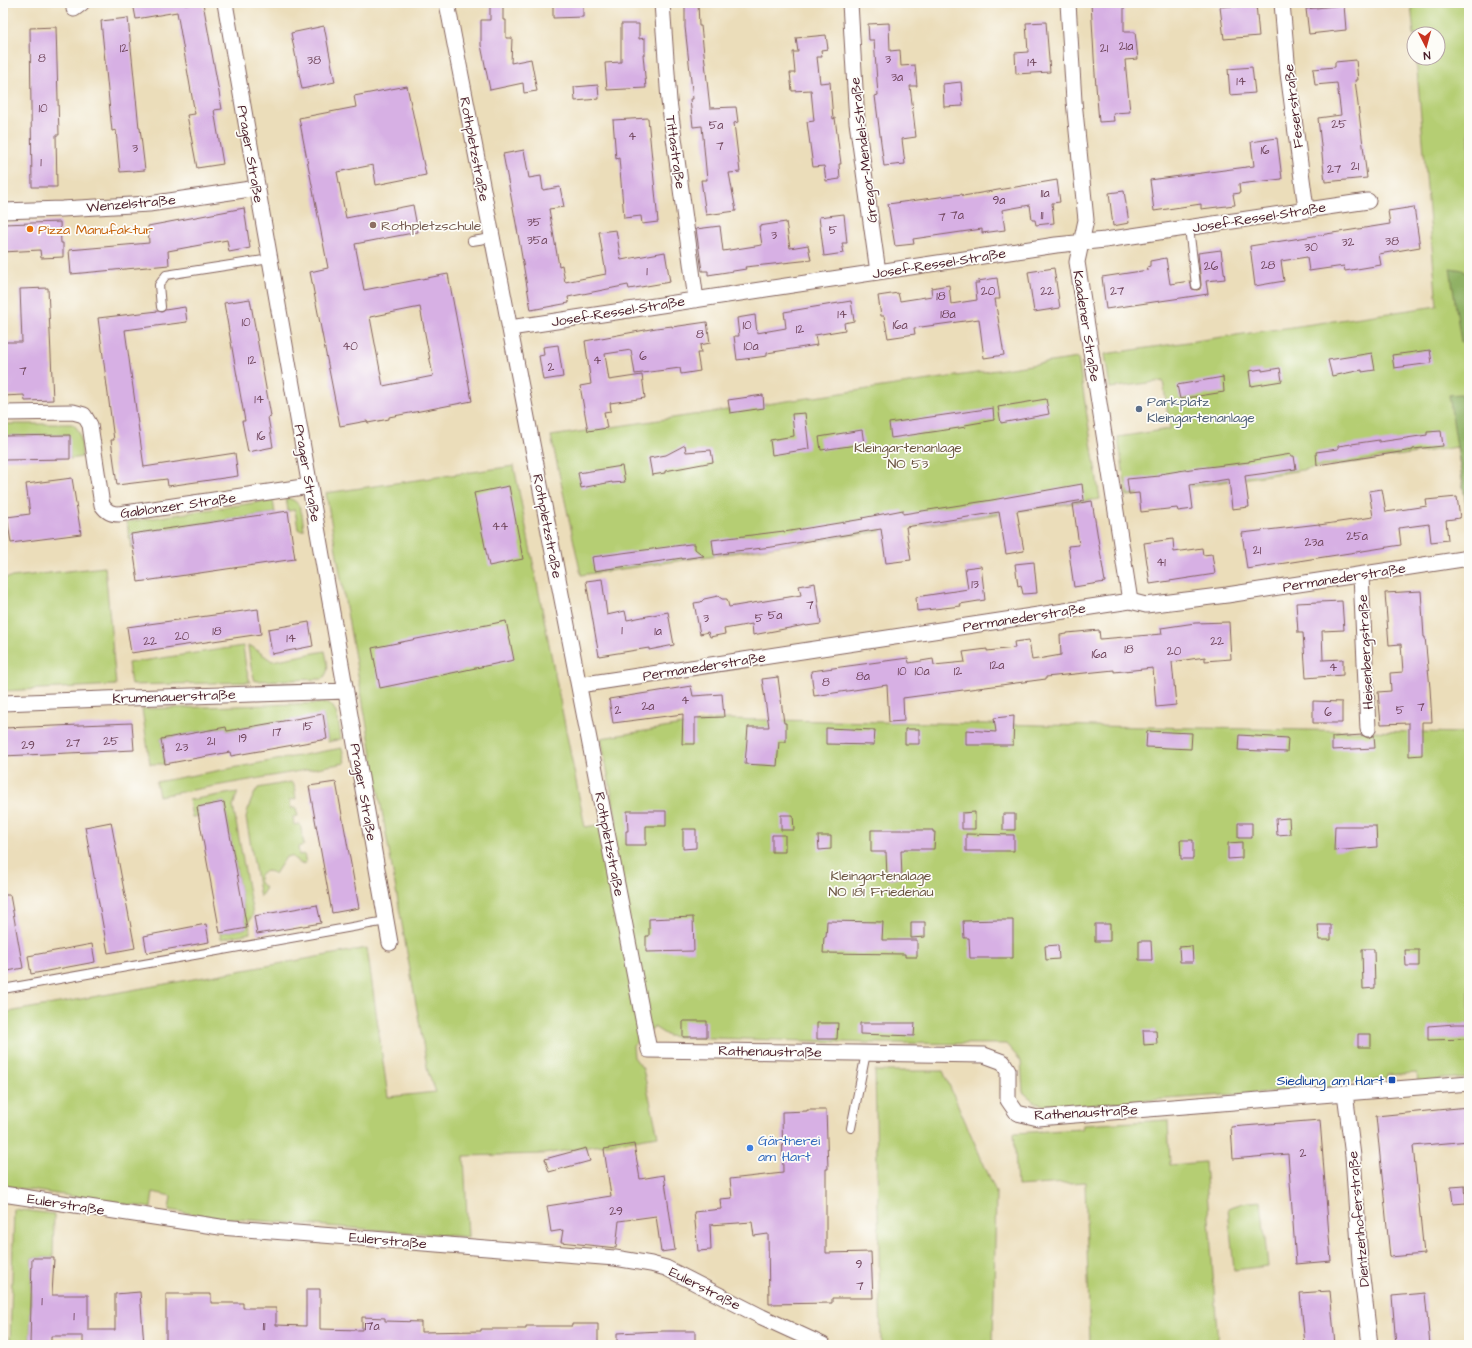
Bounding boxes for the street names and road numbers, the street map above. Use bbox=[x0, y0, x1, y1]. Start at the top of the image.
street label: Feserstraße bbox=[1279, 62, 1309, 149]
street label: Gregor-Mendel-Straße bbox=[845, 75, 883, 224]
street label: Rothpletzstraße bbox=[454, 95, 494, 203]
street label: Prager Straße bbox=[232, 104, 269, 205]
street label: Tittastraße bbox=[660, 114, 690, 191]
street label: Wenzelstraße bbox=[86, 190, 177, 218]
street label: Josef-Ressel-Straße bbox=[1191, 197, 1328, 238]
street label: Josef-Ressel-Straße bbox=[871, 243, 1008, 284]
street label: Kaadener Straße bbox=[1067, 269, 1105, 384]
street label: Josef-Ressel-Straße bbox=[550, 291, 687, 332]
street label: Prager Straße bbox=[289, 423, 326, 524]
street label: Rothpletzstraße bbox=[527, 472, 567, 580]
street label: Gablonzer Straße bbox=[119, 488, 238, 524]
street label: Permanederstraße bbox=[1281, 558, 1408, 598]
street label: Heisenbergstraße bbox=[1353, 593, 1379, 710]
street label: Permanederstraße bbox=[961, 598, 1088, 638]
street label: Permanederstraße bbox=[641, 647, 768, 687]
street label: Krumenauerstraße bbox=[112, 685, 236, 709]
street label: Prager Straße bbox=[345, 742, 382, 843]
street label: Rothpletzstraße bbox=[589, 790, 629, 898]
street label: Rathenaustraße bbox=[718, 1041, 822, 1063]
street label: Rathenaustraße bbox=[1034, 1100, 1139, 1126]
street label: Dientzenhoferstraße bbox=[1343, 1150, 1375, 1288]
street label: Eulerstraße bbox=[26, 1189, 106, 1221]
street label: Eulerstraße bbox=[348, 1228, 428, 1254]
street label: Eulerstraße bbox=[665, 1262, 744, 1316]

